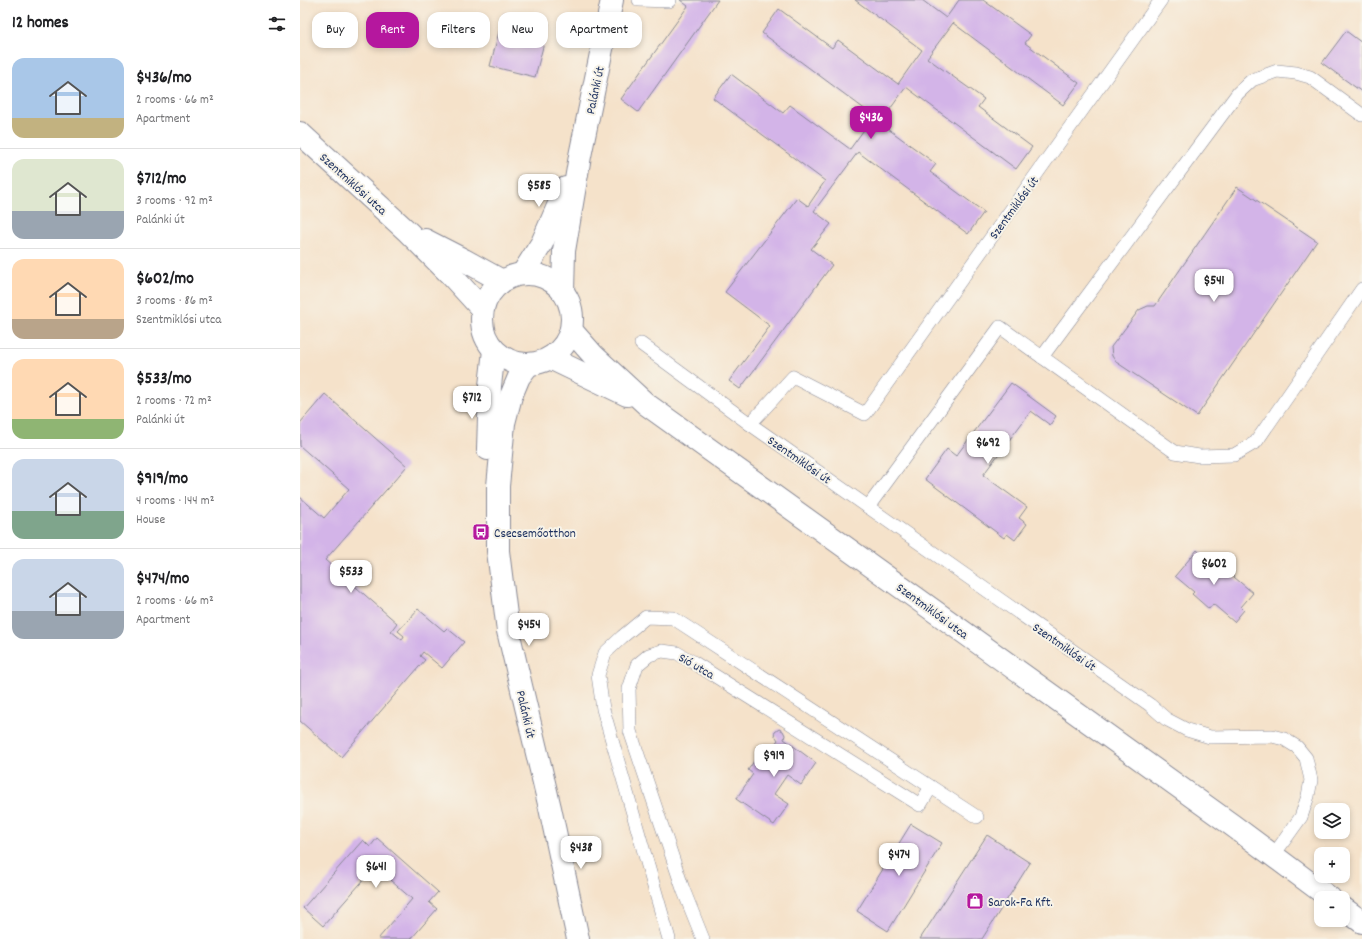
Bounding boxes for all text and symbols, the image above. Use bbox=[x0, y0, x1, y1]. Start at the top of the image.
text: 12 homes bbox=[12, 12, 69, 36]
chip: Buy bbox=[312, 12, 358, 48]
chip: Rent bbox=[366, 12, 419, 48]
chip: Filters bbox=[427, 12, 490, 48]
chip: New bbox=[498, 12, 548, 48]
chip: Apartment bbox=[556, 12, 642, 48]
icon: filters bbox=[266, 13, 288, 35]
street label: Palánki út bbox=[582, 65, 611, 116]
text: $436/mo bbox=[136, 67, 192, 91]
icon: home bbox=[44, 74, 92, 122]
text: 2 rooms · 66 m² bbox=[136, 91, 214, 110]
pin: $436 bbox=[847, 106, 895, 140]
text: $436 bbox=[859, 109, 883, 128]
text: Apartment bbox=[136, 110, 190, 129]
street label: Szentmiklósi utca bbox=[314, 149, 391, 221]
text: $712/mo bbox=[136, 168, 186, 192]
street label: Szentmiklósi út bbox=[986, 173, 1045, 244]
pin: $585 bbox=[515, 174, 563, 208]
icon: home bbox=[44, 175, 92, 223]
text: $585 bbox=[527, 177, 551, 196]
text: 3 rooms · 92 m² bbox=[136, 192, 213, 211]
text: Palánki út bbox=[136, 211, 185, 230]
text: $602/mo bbox=[136, 268, 194, 292]
pin: $541 bbox=[1190, 269, 1238, 303]
text: $541 bbox=[1204, 272, 1224, 291]
icon: home bbox=[44, 275, 92, 323]
text: 3 rooms · 86 m² bbox=[136, 292, 213, 311]
text: Szentmiklósi utca bbox=[136, 311, 221, 330]
text: $533/mo bbox=[136, 368, 192, 392]
icon: home bbox=[44, 375, 92, 423]
pin: $712 bbox=[448, 386, 496, 420]
text: $712 bbox=[462, 389, 482, 408]
text: 2 rooms · 72 m² bbox=[136, 392, 212, 411]
text: Palánki út bbox=[136, 411, 185, 430]
pin: $692 bbox=[964, 431, 1012, 465]
street label: Szentmiklósi út bbox=[763, 432, 834, 490]
text: $692 bbox=[976, 434, 1000, 453]
text: $919/mo bbox=[136, 468, 188, 492]
icon: home bbox=[44, 475, 92, 523]
text: 4 rooms · 144 m² bbox=[136, 492, 214, 511]
text: House bbox=[136, 511, 165, 530]
bus stop icon: Csecsemőotthon bbox=[471, 522, 491, 542]
place label: Csecsemőotthon bbox=[494, 525, 576, 544]
pin: $602 bbox=[1190, 552, 1238, 586]
text: $602 bbox=[1201, 555, 1227, 574]
pin: $533 bbox=[327, 560, 375, 594]
text: $533 bbox=[339, 563, 363, 582]
text: $474/mo bbox=[136, 568, 189, 592]
icon: home bbox=[44, 575, 92, 623]
street label: Szentmiklósi utca bbox=[891, 579, 972, 645]
text: 2 rooms · 66 m² bbox=[136, 592, 214, 611]
text: Apartment bbox=[136, 611, 190, 630]
pin: $454 bbox=[505, 613, 553, 647]
text: $454 bbox=[517, 616, 541, 635]
street label: Szentmiklósi út bbox=[1028, 619, 1099, 677]
street label: Sió utca bbox=[674, 649, 718, 685]
street label: Palánki út bbox=[510, 689, 539, 741]
pin: $919 bbox=[750, 744, 798, 778]
text: $919 bbox=[763, 747, 785, 766]
map controls bbox=[1314, 803, 1350, 927]
button: layers bbox=[1314, 803, 1350, 839]
pin: $438 bbox=[557, 836, 605, 870]
text: $438 bbox=[570, 839, 592, 858]
pin: $474 bbox=[875, 843, 923, 877]
text: $474 bbox=[888, 846, 910, 865]
button: + bbox=[1314, 847, 1350, 883]
pin: $641 bbox=[352, 855, 400, 889]
text: $641 bbox=[365, 858, 387, 877]
shop icon: Sarok-Fa Kft. bbox=[965, 891, 985, 911]
button: − bbox=[1314, 891, 1350, 927]
place label: Sarok-Fa Kft. bbox=[988, 894, 1053, 913]

